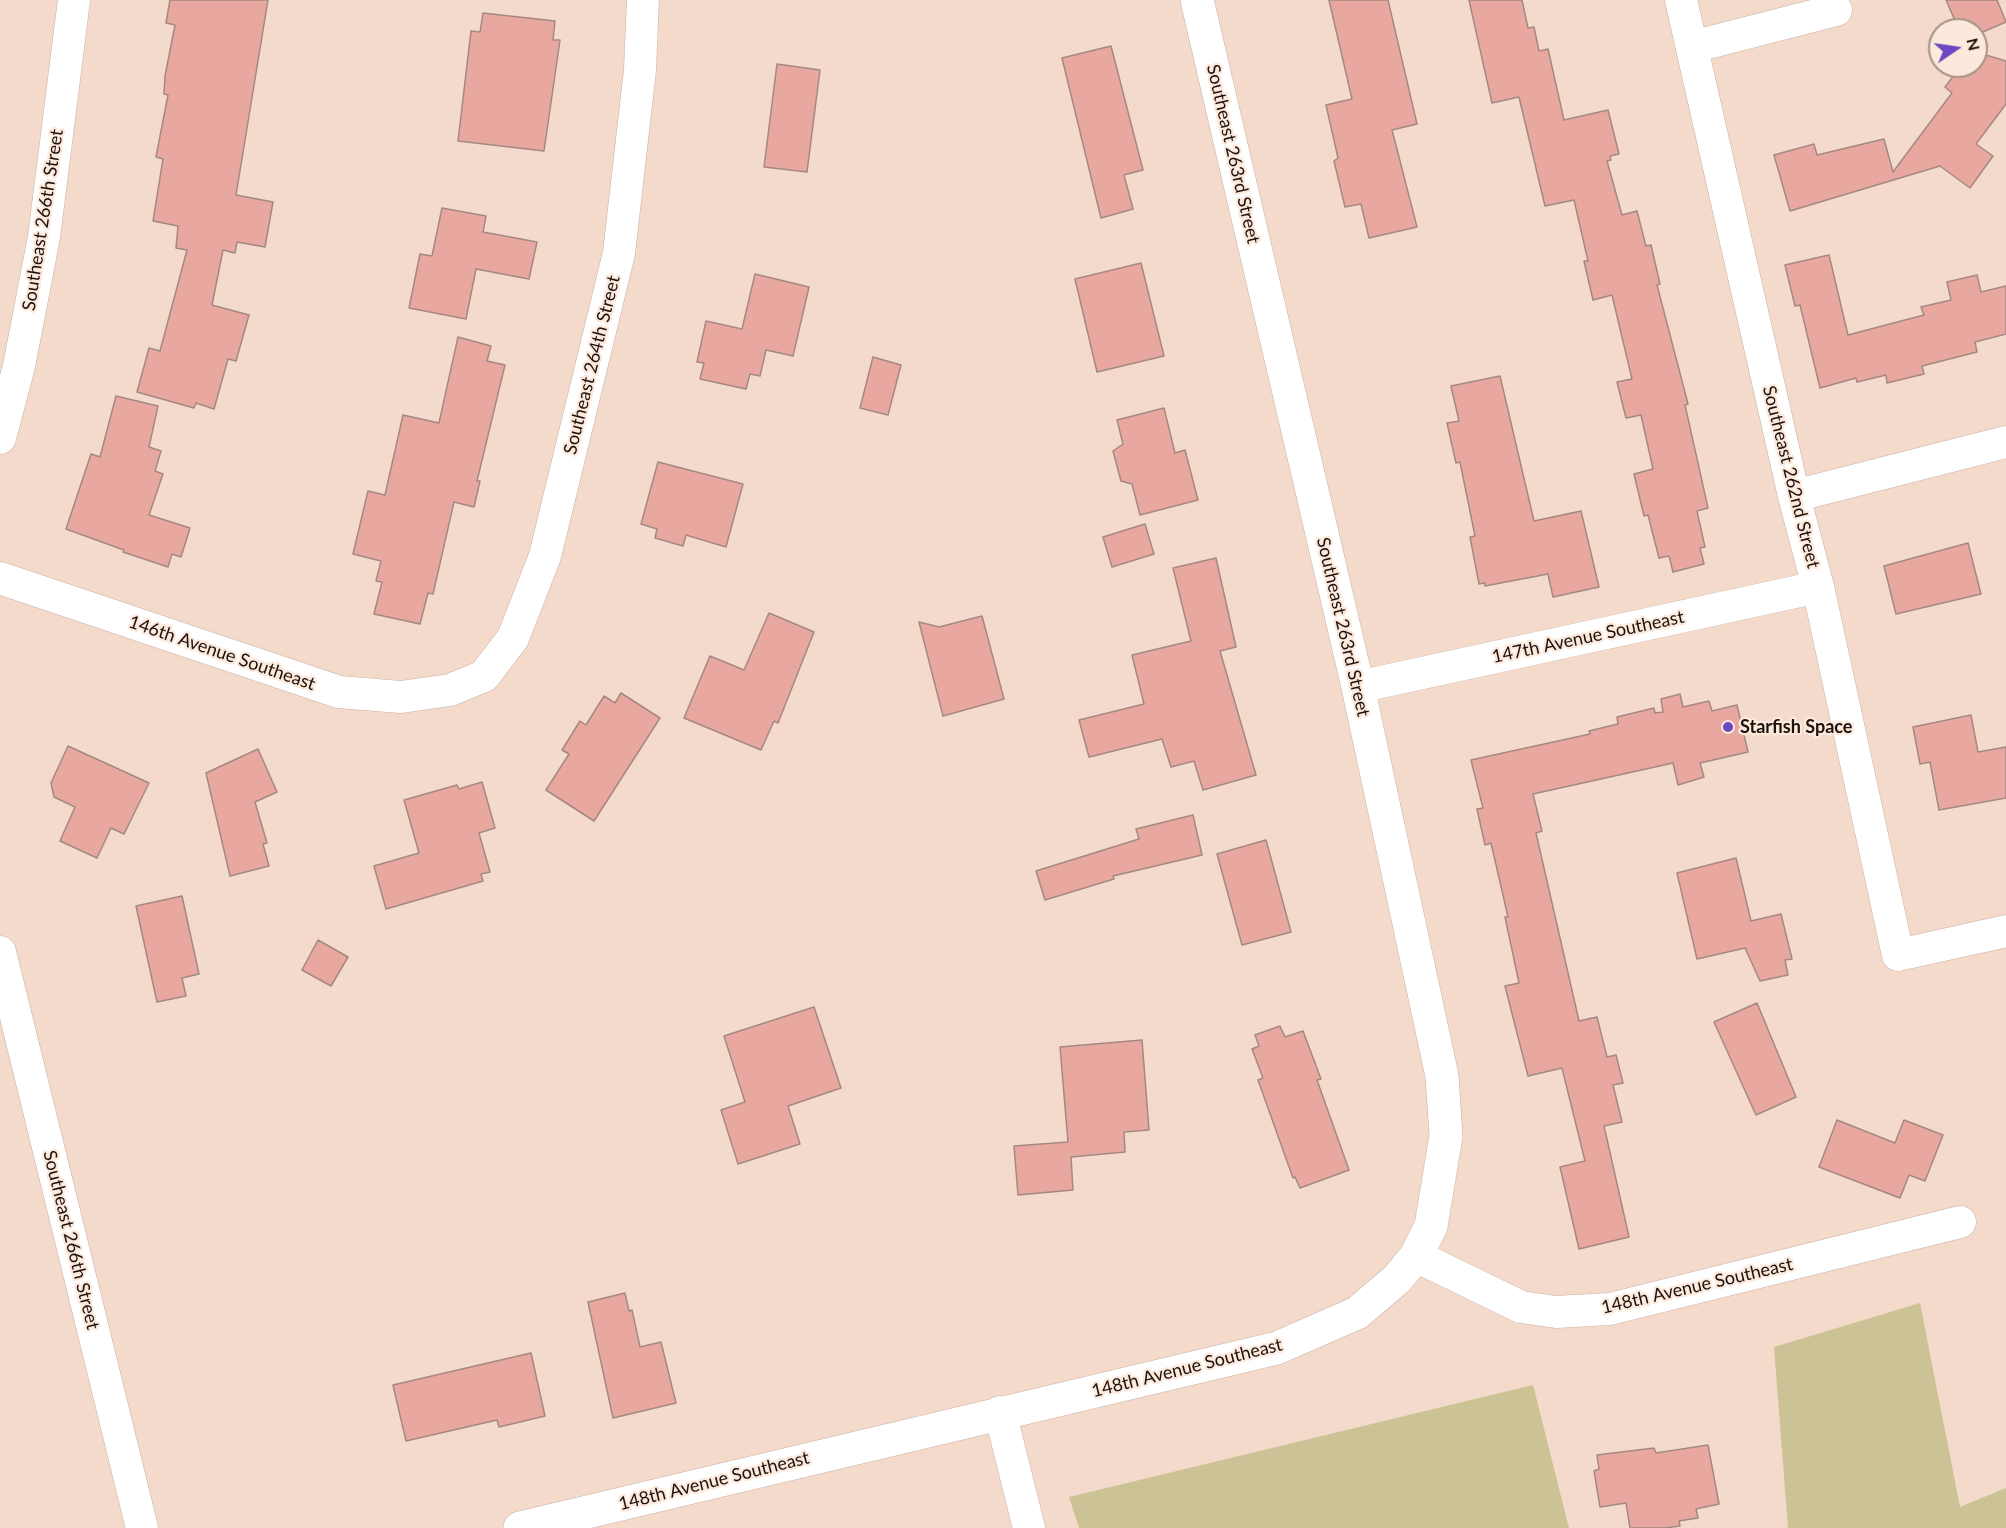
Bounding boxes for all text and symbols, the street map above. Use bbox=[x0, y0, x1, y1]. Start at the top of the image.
north arrow bbox=[1928, 18, 1988, 78]
text: N bbox=[1963, 36, 1985, 52]
street label: Southeast 263rd Street bbox=[1202, 62, 1264, 246]
street label: Southeast 266th Street bbox=[18, 128, 68, 312]
street label: Southeast 264th Street bbox=[559, 273, 625, 457]
street label: Southeast 262nd Street bbox=[1758, 384, 1824, 570]
street label: Southeast 263rd Street bbox=[1312, 535, 1374, 719]
street label: 147th Avenue Southeast bbox=[1490, 606, 1686, 668]
street label: 146th Avenue Southeast bbox=[126, 611, 318, 695]
place label: Starfish Space bbox=[1740, 716, 1852, 738]
marker: Starfish Space bbox=[1721, 720, 1735, 734]
street label: Southeast 266th Street bbox=[38, 1148, 104, 1332]
street label: 148th Avenue Southeast bbox=[1599, 1253, 1795, 1319]
street label: 148th Avenue Southeast bbox=[1089, 1334, 1285, 1402]
street label: 148th Avenue Southeast bbox=[616, 1447, 812, 1515]

